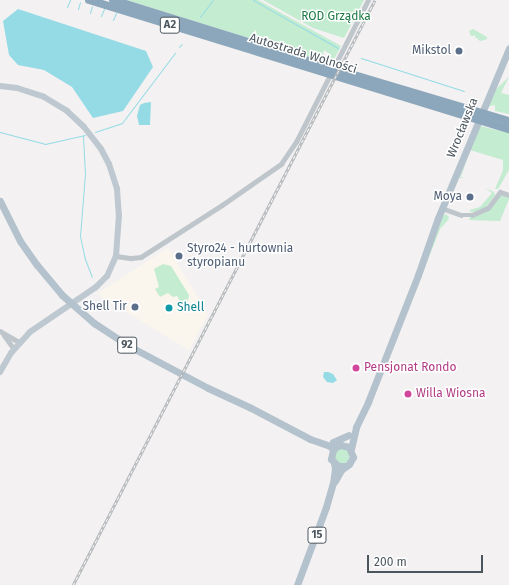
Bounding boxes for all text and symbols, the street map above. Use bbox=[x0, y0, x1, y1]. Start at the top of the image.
park label: ROD Grządka bbox=[301, 10, 371, 24]
road number: A2 bbox=[159, 16, 181, 34]
street label: Autostrada Wolności bbox=[248, 31, 358, 77]
place label: Mikstol bbox=[412, 44, 451, 58]
marker: Mikstol bbox=[454, 46, 464, 56]
street label: Wrocławska bbox=[444, 96, 482, 160]
place label: Moya bbox=[433, 190, 462, 204]
marker: Moya bbox=[465, 192, 475, 202]
place label: Styro24 - hurtownia styropianu bbox=[187, 242, 293, 270]
marker: Styro24 - hurtownia styropianu bbox=[174, 251, 184, 261]
place label: Shell Tir bbox=[82, 300, 127, 314]
place label: Shell bbox=[177, 301, 204, 315]
marker: Shell Tir bbox=[130, 302, 140, 312]
marker: Shell bbox=[164, 303, 174, 313]
road number: 92 bbox=[117, 336, 137, 354]
place label: Pensjonat Rondo bbox=[364, 361, 457, 375]
marker: Pensjonat Rondo bbox=[351, 363, 361, 373]
place label: Willa Wiosna bbox=[416, 387, 485, 401]
marker: Willa Wiosna bbox=[403, 389, 413, 399]
road number: 15 bbox=[307, 526, 327, 544]
scale bar bbox=[369, 547, 485, 573]
text: 200 m bbox=[374, 555, 407, 569]

